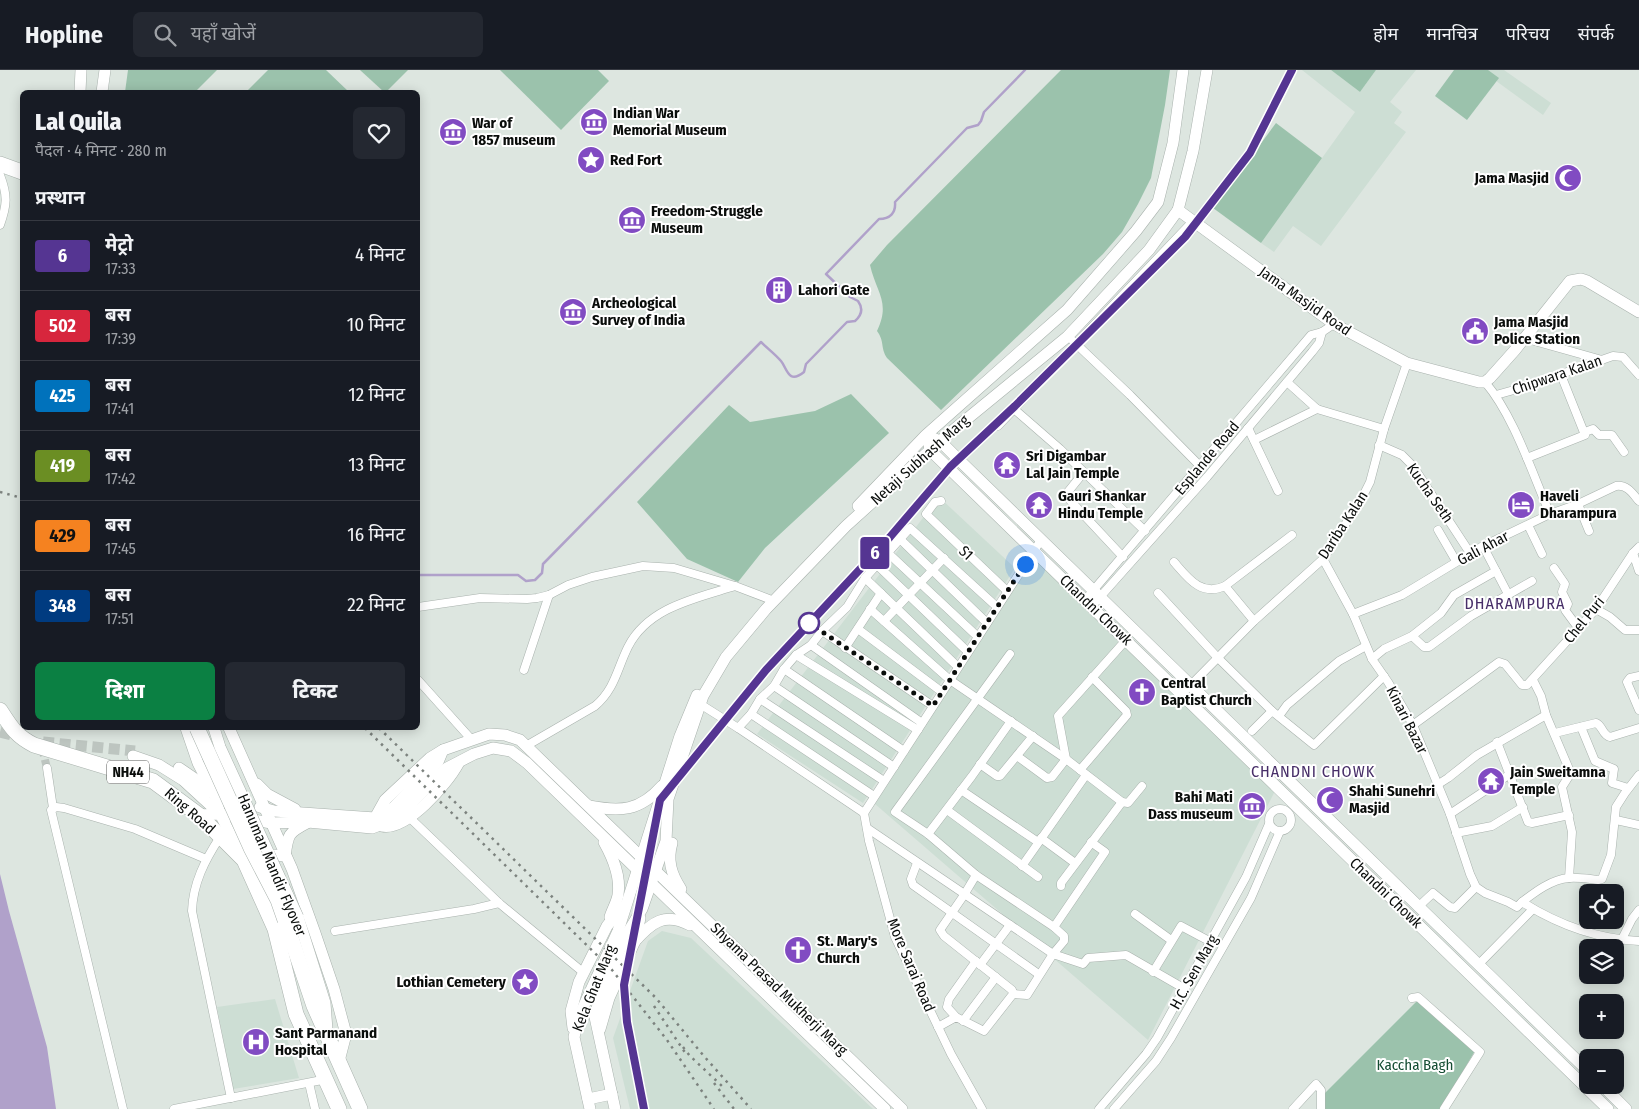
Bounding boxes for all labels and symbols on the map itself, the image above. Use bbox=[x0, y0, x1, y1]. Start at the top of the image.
place label: Indian War Memorial Museum bbox=[613, 104, 727, 139]
museum icon: Indian War Memorial Museum bbox=[579, 107, 609, 137]
place label: War of 1857 museum bbox=[472, 114, 555, 149]
museum icon: War of 1857 museum bbox=[438, 117, 468, 147]
place icon: Red Fort bbox=[576, 145, 606, 175]
place label: Red Fort bbox=[610, 151, 663, 169]
mosque icon: Jama Masjid bbox=[1553, 163, 1583, 193]
place label: Jama Masjid bbox=[1473, 169, 1549, 187]
place label: Freedom-Struggle Museum bbox=[651, 202, 763, 237]
museum icon: Freedom-Struggle Museum bbox=[617, 205, 647, 235]
street label: Jama Masjid Road bbox=[1255, 263, 1355, 339]
building icon: Lahori Gate bbox=[764, 275, 794, 305]
place label: Lahori Gate bbox=[798, 281, 870, 299]
place label: Archeological Survey of India bbox=[591, 294, 686, 329]
museum icon: Archeological Survey of India bbox=[558, 297, 588, 327]
place label: Jama Masjid Police Station bbox=[1493, 313, 1580, 348]
public building icon: Jama Masjid Police Station bbox=[1460, 316, 1490, 346]
street label: Chipwara Kalan bbox=[1510, 351, 1604, 399]
street label: Netaji Subhash Marg bbox=[867, 411, 973, 509]
street label: Esplande Road bbox=[1171, 418, 1243, 498]
place label: Sri Digambar Lal Jain Temple bbox=[1026, 447, 1120, 482]
temple icon: Sri Digambar Lal Jain Temple bbox=[992, 450, 1022, 480]
street label: Kucha Seth bbox=[1403, 460, 1457, 526]
place label: Gauri Shankar Hindu Temple bbox=[1058, 487, 1146, 522]
street label: Dariba Kalan bbox=[1314, 487, 1372, 563]
place label: Haveli Dharampura bbox=[1540, 487, 1617, 522]
temple icon: Gauri Shankar Hindu Temple bbox=[1024, 490, 1054, 520]
hotel icon: Haveli Dharampura bbox=[1506, 490, 1536, 520]
street label: Gali Ahar bbox=[1454, 527, 1512, 569]
line badge: 6 bbox=[859, 537, 891, 569]
street label: S1 bbox=[955, 542, 977, 564]
your location bbox=[1013, 552, 1038, 577]
street label: Chandni Chowk bbox=[1056, 571, 1136, 649]
street label: Chel Puri bbox=[1560, 593, 1608, 647]
district label: DHARAMPURA bbox=[1465, 594, 1565, 613]
unlabelled marker bbox=[798, 612, 820, 634]
place label: Central Baptist Church bbox=[1161, 674, 1252, 709]
church icon: Central Baptist Church bbox=[1127, 677, 1157, 707]
street label: Kinari Bazar bbox=[1382, 683, 1432, 757]
road number: NH44 bbox=[107, 760, 149, 784]
district label: CHANDNI CHOWK bbox=[1251, 762, 1375, 781]
place label: Jain Sweitamna Temple bbox=[1509, 763, 1606, 798]
temple icon: Jain Sweitamna Temple bbox=[1476, 766, 1506, 796]
place label: Shahi Sunehri Masjid bbox=[1349, 782, 1435, 817]
street label: Ring Road bbox=[161, 784, 219, 838]
mosque icon: Shahi Sunehri Masjid bbox=[1315, 785, 1345, 815]
place label: Bahi Mati Dass museum bbox=[1148, 788, 1233, 823]
street label: Hanuman Mandir Flyover bbox=[234, 791, 310, 940]
museum icon: Bahi Mati Dass museum bbox=[1237, 791, 1267, 821]
street label: Chandni Chowk bbox=[1346, 854, 1426, 932]
street label: More Sarai Road bbox=[883, 916, 939, 1014]
street label: Shyama Prasad Mukherji Marg bbox=[707, 919, 851, 1059]
street label: H.C. Sen Marg bbox=[1166, 931, 1222, 1013]
place label: St. Mary's Church bbox=[817, 932, 878, 967]
church icon: St. Mary's Church bbox=[783, 935, 813, 965]
street label: Kela Ghat Marg bbox=[568, 942, 620, 1034]
place icon: Lothian Cemetery bbox=[510, 967, 540, 997]
place label: Lothian Cemetery bbox=[396, 973, 507, 991]
place label: Sant Parmanand Hospital bbox=[275, 1024, 377, 1059]
hospital icon: Sant Parmanand Hospital bbox=[241, 1027, 271, 1057]
park label: Kaccha Bagh bbox=[1377, 1056, 1453, 1074]

